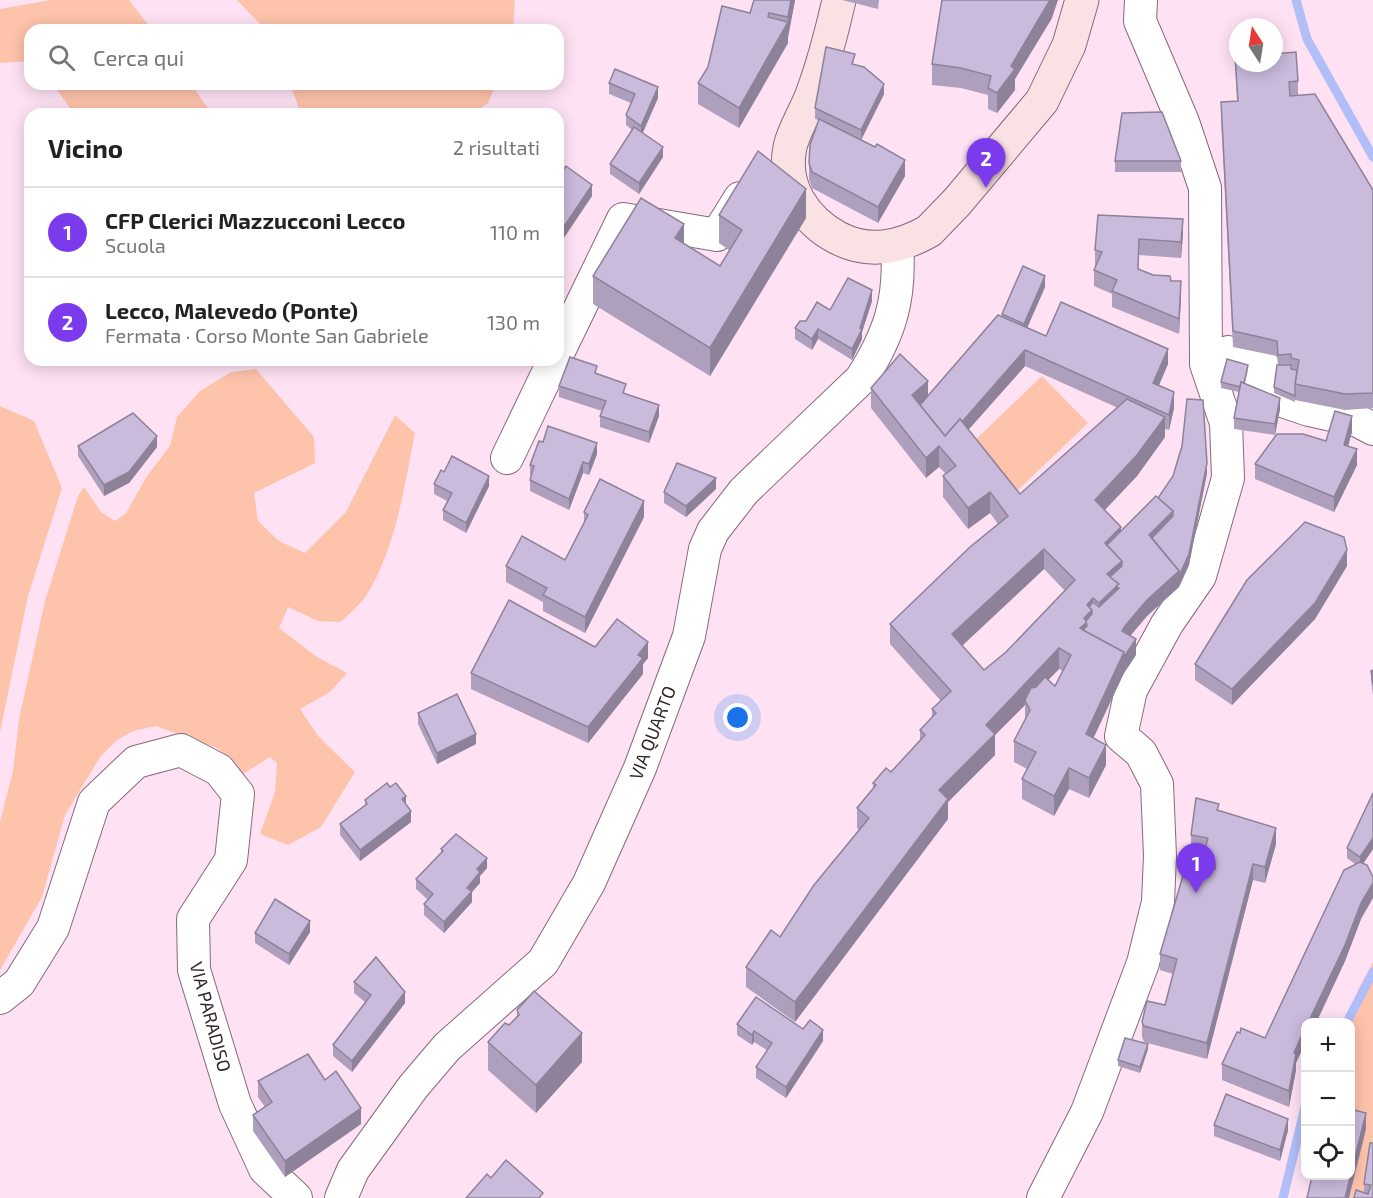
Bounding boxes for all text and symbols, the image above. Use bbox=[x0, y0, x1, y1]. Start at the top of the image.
north arrow bbox=[1229, 18, 1283, 72]
search box bbox=[24, 24, 564, 90]
icon: search bbox=[45, 41, 78, 74]
text: Cerca qui bbox=[93, 44, 184, 70]
text: Vicino bbox=[48, 132, 123, 163]
text: 2 risultati bbox=[453, 135, 540, 159]
pin: 2 bbox=[966, 138, 1006, 188]
text: CFP Clerici Mazzucconi Lecco bbox=[105, 207, 405, 233]
text: 1 bbox=[63, 220, 72, 244]
text: 110 m bbox=[490, 220, 540, 244]
text: Scuola bbox=[105, 233, 166, 257]
text: Lecco, Malevedo (Ponte) bbox=[105, 297, 358, 323]
text: 2 bbox=[62, 310, 73, 334]
text: 130 m bbox=[487, 310, 540, 334]
text: Fermata · Corso Monte San Gabriele bbox=[105, 323, 429, 347]
street label: VIA QUARTO bbox=[624, 683, 680, 783]
your location bbox=[723, 703, 752, 732]
pin: 1 bbox=[1176, 844, 1216, 893]
street label: VIA PARADISO bbox=[186, 959, 236, 1074]
map controls bbox=[1301, 1018, 1355, 1180]
button: + bbox=[1301, 1018, 1355, 1072]
button: − bbox=[1301, 1072, 1355, 1126]
button: locate bbox=[1301, 1126, 1355, 1180]

